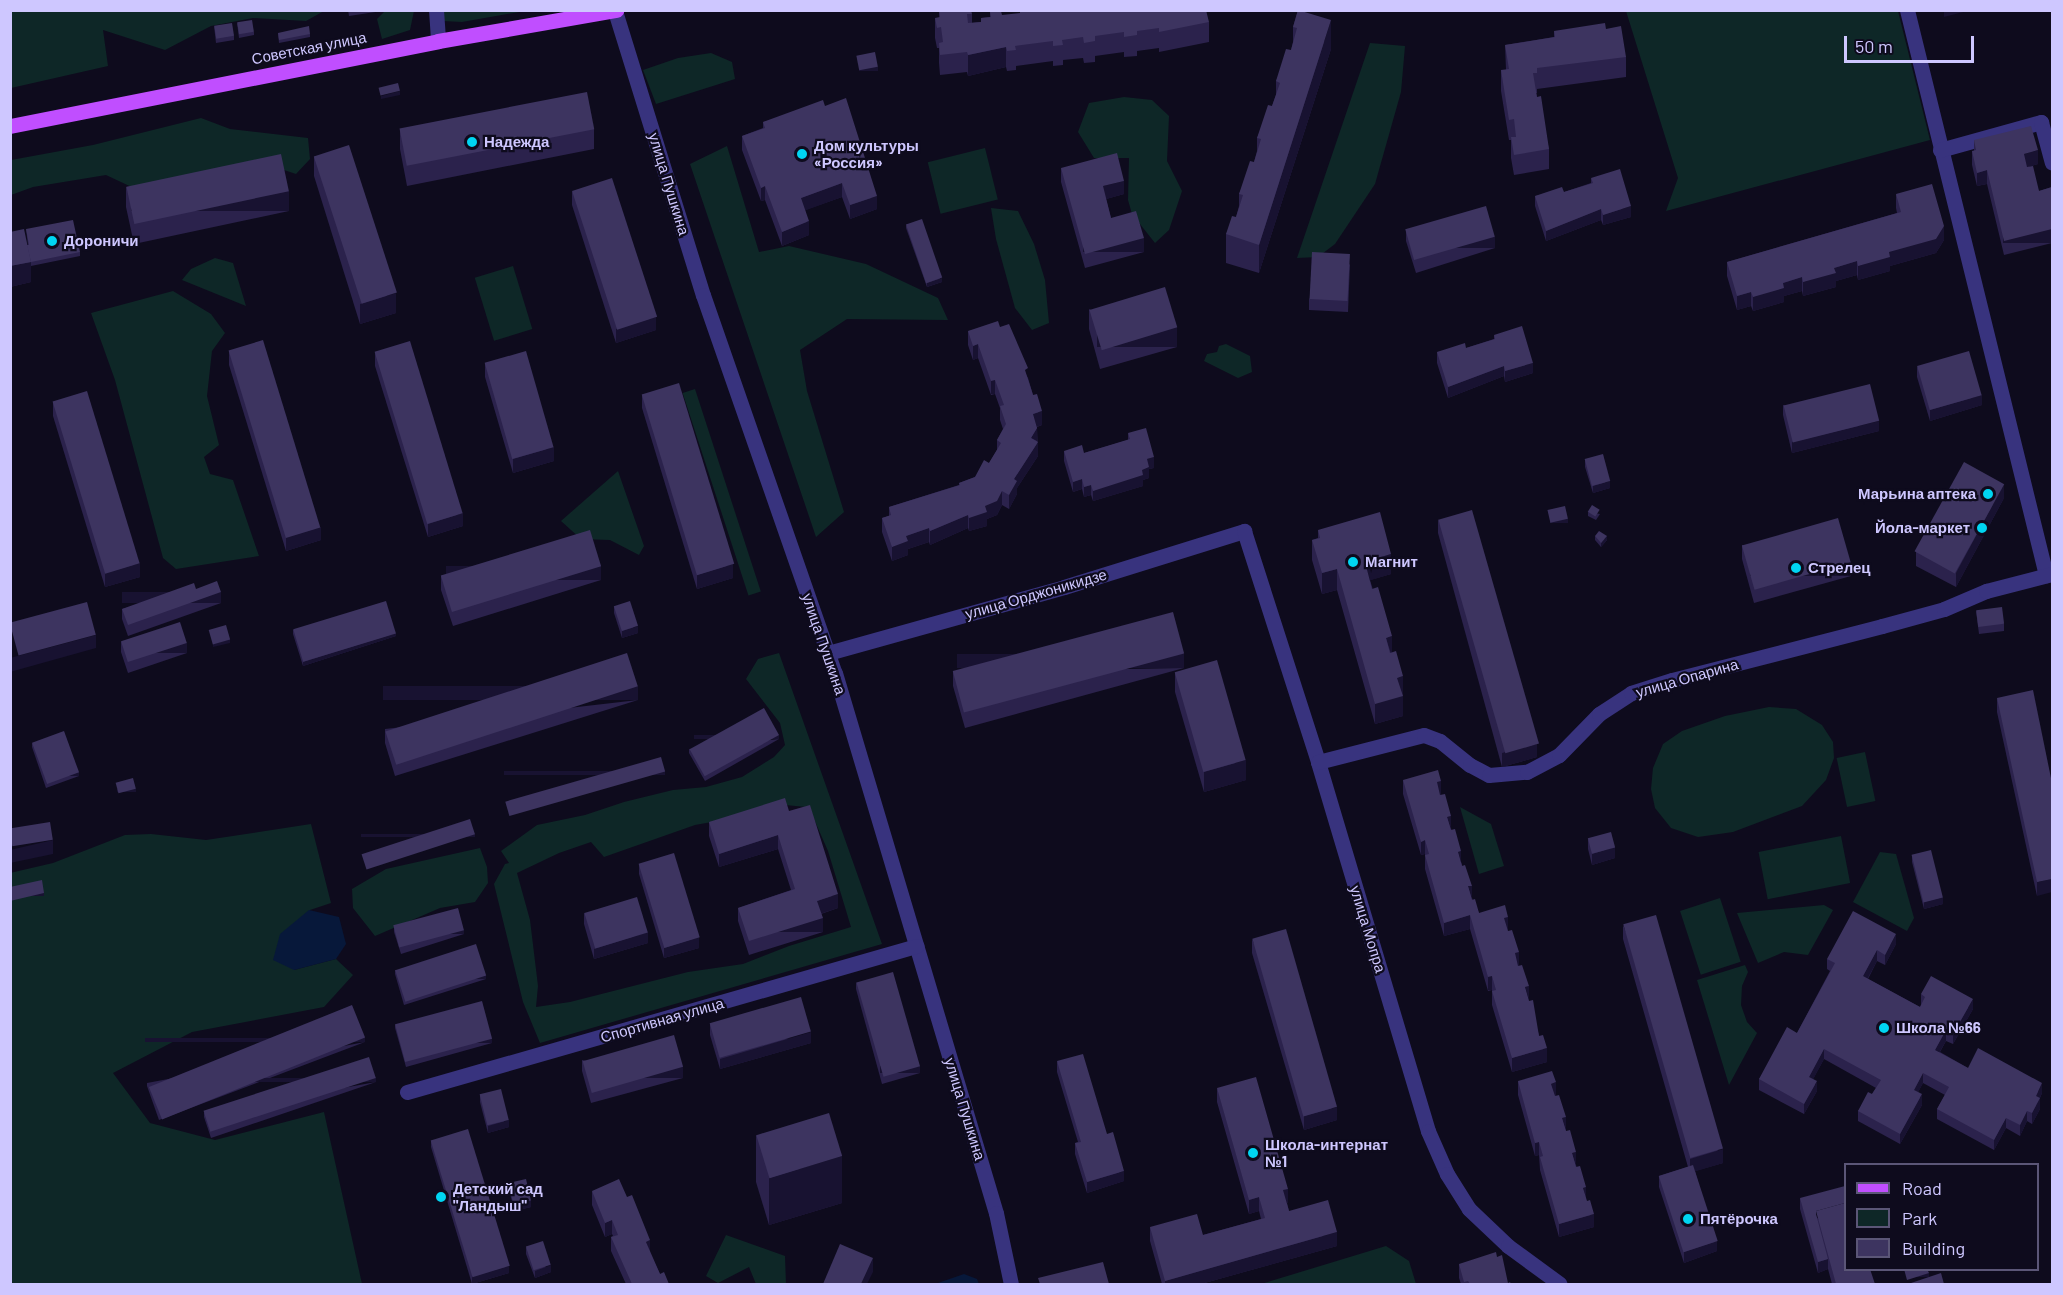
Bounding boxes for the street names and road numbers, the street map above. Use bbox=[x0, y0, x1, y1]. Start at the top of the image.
street label: Советская улица bbox=[250, 28, 368, 68]
street label: улица Пушкина bbox=[645, 131, 693, 237]
street label: улица Орджоникидзе bbox=[963, 565, 1109, 623]
street label: улица Пушкина bbox=[798, 591, 850, 697]
street label: улица Опарина bbox=[1634, 655, 1740, 701]
street label: улица Мопра bbox=[1346, 883, 1390, 975]
street label: Спортивная улица bbox=[598, 994, 726, 1046]
street label: улица Пушкина bbox=[941, 1056, 989, 1162]

